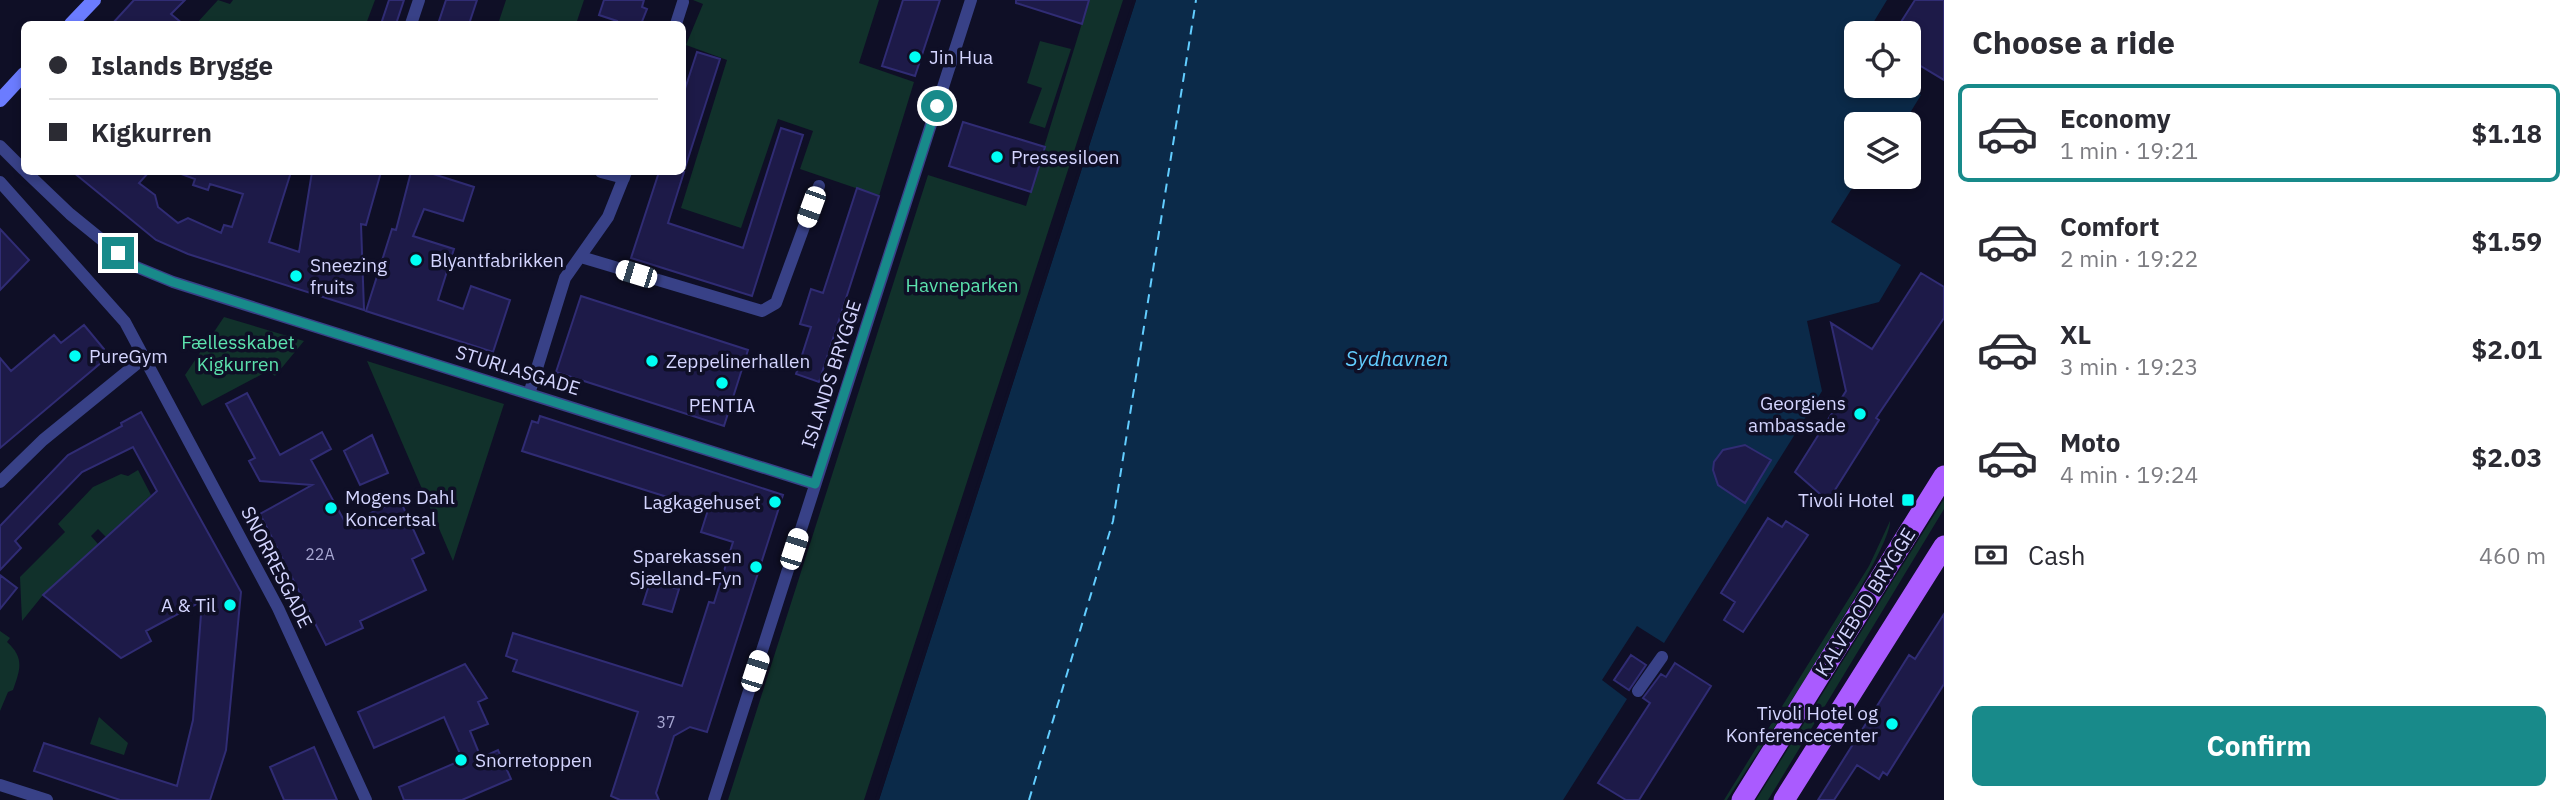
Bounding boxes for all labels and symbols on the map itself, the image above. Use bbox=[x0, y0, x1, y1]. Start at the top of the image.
place label: Jin Hua bbox=[929, 45, 993, 69]
marker: Jin Hua bbox=[907, 49, 923, 65]
route start bbox=[921, 90, 953, 122]
place label: Pressesiloen bbox=[1011, 145, 1120, 169]
marker: Pressesiloen bbox=[989, 149, 1005, 165]
car bbox=[794, 184, 829, 230]
route end bbox=[102, 237, 134, 269]
place label: Blyantfabrikken bbox=[430, 248, 564, 272]
marker: Blyantfabrikken bbox=[408, 252, 424, 268]
place label: Sneezing fruits bbox=[310, 253, 387, 299]
car bbox=[613, 258, 660, 290]
marker: Sneezing fruits bbox=[288, 268, 304, 284]
park label: Havneparken bbox=[905, 273, 1019, 297]
street label: ISLANDS BRYGGE bbox=[796, 297, 866, 451]
park label: Fællesskabet Kigkurren bbox=[181, 330, 295, 376]
street label: STURLASGADE bbox=[453, 340, 583, 400]
place label: PureGym bbox=[89, 344, 168, 368]
water label: Sydhavnen bbox=[1346, 344, 1448, 372]
marker: PureGym bbox=[67, 348, 83, 364]
place label: Zeppelinerhallen bbox=[666, 349, 810, 373]
marker: Zeppelinerhallen bbox=[644, 353, 660, 369]
marker: PENTIA bbox=[714, 375, 730, 391]
place label: Georgiens ambassade bbox=[1748, 391, 1846, 437]
place label: PENTIA bbox=[689, 393, 755, 417]
marker: Georgiens ambassade bbox=[1852, 406, 1868, 422]
place label: Mogens Dahl Koncertsal bbox=[345, 485, 455, 531]
place label: Tivoli Hotel bbox=[1798, 488, 1894, 512]
place label: Lagkagehuset bbox=[643, 490, 761, 514]
marker: Tivoli Hotel bbox=[1900, 492, 1916, 508]
marker: Lagkagehuset bbox=[767, 494, 783, 510]
marker: Mogens Dahl Koncertsal bbox=[323, 500, 339, 516]
street label: SNORRESGADE bbox=[236, 502, 318, 632]
street label: KALVEBOD BRYGGE bbox=[1810, 523, 1920, 681]
car bbox=[778, 526, 811, 572]
house number: 22A bbox=[305, 544, 335, 564]
place label: Sparekassen Sjælland-Fyn bbox=[630, 544, 742, 590]
marker: Sparekassen Sjælland-Fyn bbox=[748, 559, 764, 575]
place label: A & Til bbox=[161, 593, 216, 617]
marker: A & Til bbox=[222, 597, 238, 613]
car bbox=[739, 648, 772, 694]
place label: Tivoli Hotel og Konferencecenter bbox=[1726, 701, 1878, 747]
house number: 37 bbox=[656, 712, 676, 732]
marker: Tivoli Hotel og Konferencecenter bbox=[1884, 716, 1900, 732]
place label: Snorretoppen bbox=[475, 748, 592, 772]
marker: Snorretoppen bbox=[453, 752, 469, 768]

